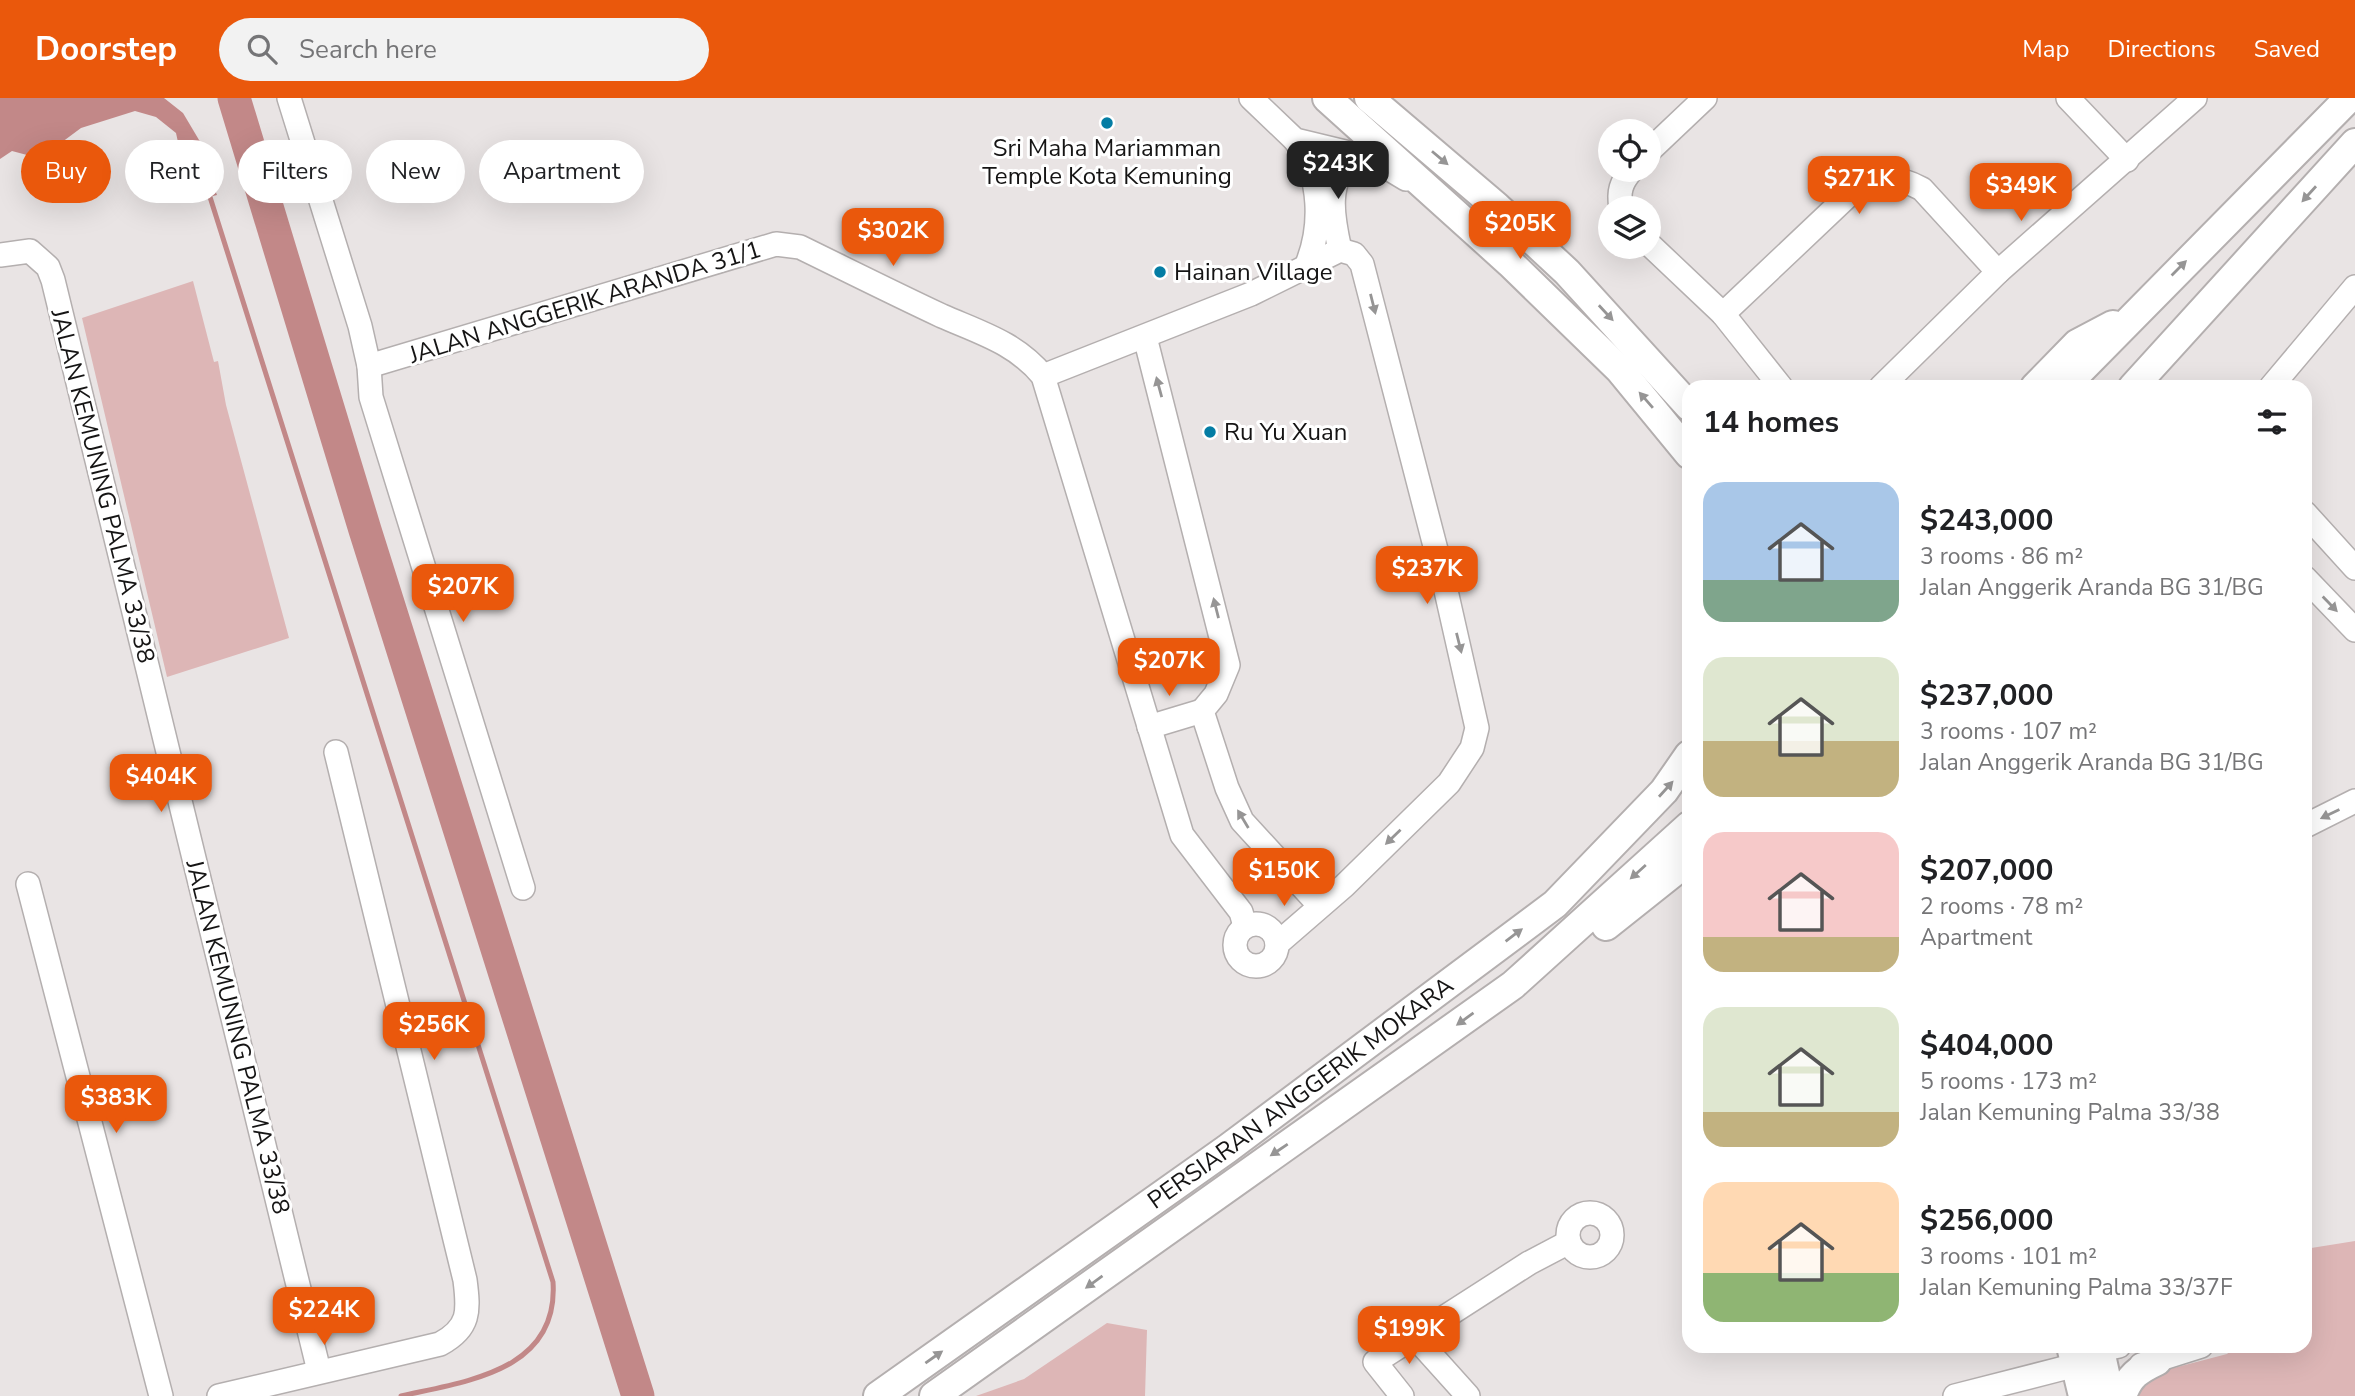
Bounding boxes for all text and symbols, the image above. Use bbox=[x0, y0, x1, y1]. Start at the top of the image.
search box bbox=[219, 18, 709, 81]
text: Doorstep bbox=[35, 27, 177, 72]
icon: search bbox=[243, 30, 281, 68]
text: Search here bbox=[299, 32, 437, 67]
text: Map bbox=[2022, 33, 2069, 65]
text: Directions bbox=[2107, 33, 2216, 65]
text: Saved bbox=[2254, 33, 2320, 65]
marker: Sri Maha Mariamman Temple Kota Kemuning bbox=[1099, 115, 1115, 131]
map controls bbox=[1598, 119, 1661, 259]
button: locate bbox=[1598, 119, 1661, 182]
place label: Sri Maha Mariamman Temple Kota Kemuning bbox=[982, 132, 1232, 192]
chip: Buy bbox=[21, 140, 111, 203]
chip: Rent bbox=[125, 140, 224, 203]
chip: Filters bbox=[238, 140, 352, 203]
chip: New bbox=[366, 140, 465, 203]
chip: Apartment bbox=[479, 140, 644, 203]
pin: $243K bbox=[1289, 141, 1387, 201]
text: $243K bbox=[1303, 148, 1373, 179]
one-way arrow bbox=[1431, 150, 1449, 166]
pin: $271K bbox=[1810, 156, 1908, 216]
text: $271K bbox=[1824, 163, 1894, 194]
pin: $349K bbox=[1972, 164, 2070, 223]
text: $349K bbox=[1986, 170, 2056, 201]
one-way arrow bbox=[2301, 185, 2317, 203]
button: layers bbox=[1598, 196, 1661, 259]
pin: $205K bbox=[1471, 202, 1569, 261]
pin: $302K bbox=[844, 208, 942, 268]
text: $205K bbox=[1485, 208, 1555, 239]
text: $302K bbox=[858, 215, 928, 246]
street label: JALAN ANGGERIK ARANDA 31/1 bbox=[404, 233, 765, 371]
place label: Hainan Village bbox=[1174, 256, 1333, 288]
one-way arrow bbox=[2170, 260, 2187, 276]
marker: Hainan Village bbox=[1152, 264, 1168, 280]
one-way arrow bbox=[1368, 293, 1379, 315]
street label: JALAN KEMUNING PALMA 33/38 bbox=[43, 305, 163, 666]
one-way arrow bbox=[1597, 305, 1614, 322]
one-way arrow bbox=[1153, 376, 1164, 398]
one-way arrow bbox=[1639, 392, 1654, 409]
text: 14 homes bbox=[1703, 402, 1839, 443]
icon: filters bbox=[2253, 403, 2291, 441]
place label: Ru Yu Xuan bbox=[1224, 416, 1347, 448]
marker: Ru Yu Xuan bbox=[1202, 424, 1218, 440]
text: $243,000 bbox=[1920, 500, 2053, 541]
icon: home bbox=[1759, 510, 1843, 594]
text: 3 rooms · 86 m² bbox=[1920, 541, 2083, 572]
pin: $237K bbox=[1378, 546, 1476, 606]
text: $237K bbox=[1392, 553, 1462, 584]
pin: $207K bbox=[414, 564, 512, 624]
text: $207K bbox=[428, 571, 498, 602]
text: Jalan Anggerik Aranda BG 31/BG bbox=[1920, 572, 2264, 603]
one-way arrow bbox=[2321, 595, 2337, 612]
one-way arrow bbox=[1210, 597, 1221, 619]
one-way arrow bbox=[1454, 632, 1465, 654]
pin: $207K bbox=[1120, 638, 1218, 698]
text: $207K bbox=[1134, 645, 1204, 676]
text: $237,000 bbox=[1920, 675, 2053, 716]
icon: home bbox=[1759, 685, 1843, 769]
text: 3 rooms · 107 m² bbox=[1920, 716, 2097, 747]
text: Jalan Anggerik Aranda BG 31/BG bbox=[1920, 747, 2264, 778]
pin: $404K bbox=[112, 754, 210, 814]
text: $404K bbox=[126, 761, 196, 792]
one-way arrow bbox=[1658, 780, 1674, 798]
one-way arrow bbox=[2320, 808, 2340, 820]
one-way arrow bbox=[1236, 809, 1249, 828]
one-way arrow bbox=[1385, 829, 1402, 846]
pin: $150K bbox=[1235, 848, 1333, 908]
text: $207,000 bbox=[1920, 850, 2053, 891]
text: $150K bbox=[1249, 855, 1319, 886]
street label: JALAN KEMUNING PALMA 33/38 bbox=[178, 856, 298, 1217]
icon: home bbox=[1759, 860, 1843, 944]
one-way arrow bbox=[1629, 864, 1647, 880]
text: 2 rooms · 78 m² bbox=[1920, 891, 2083, 922]
text: Apartment bbox=[1920, 922, 2032, 953]
one-way arrow bbox=[1505, 928, 1523, 942]
street label: PERSIARAN ANGGERIK MOKARA bbox=[1141, 969, 1460, 1216]
pin: $256K bbox=[385, 1002, 483, 1062]
text: $256K bbox=[399, 1009, 469, 1040]
one-way arrow bbox=[1456, 1012, 1474, 1026]
text: $404,000 bbox=[1920, 1025, 2053, 1066]
icon: home bbox=[1759, 1035, 1843, 1119]
text: 5 rooms · 173 m² bbox=[1920, 1066, 2097, 1097]
pin: $383K bbox=[67, 1076, 165, 1135]
text: $383K bbox=[81, 1082, 151, 1113]
text: Jalan Kemuning Palma 33/38 bbox=[1920, 1097, 2220, 1128]
one-way arrow bbox=[1270, 1143, 1288, 1157]
text: $256,000 bbox=[1920, 1200, 2053, 1241]
icon: home bbox=[1759, 1210, 1843, 1294]
text: 3 rooms · 101 m² bbox=[1920, 1241, 2097, 1272]
text: Jalan Kemuning Palma 33/37F bbox=[1920, 1272, 2233, 1303]
one-way arrow bbox=[1085, 1275, 1103, 1289]
pin: $224K bbox=[275, 1288, 373, 1347]
text: $224K bbox=[289, 1294, 359, 1325]
pin: $199K bbox=[1360, 1306, 1458, 1366]
text: $199K bbox=[1374, 1313, 1444, 1344]
one-way arrow bbox=[925, 1350, 943, 1364]

